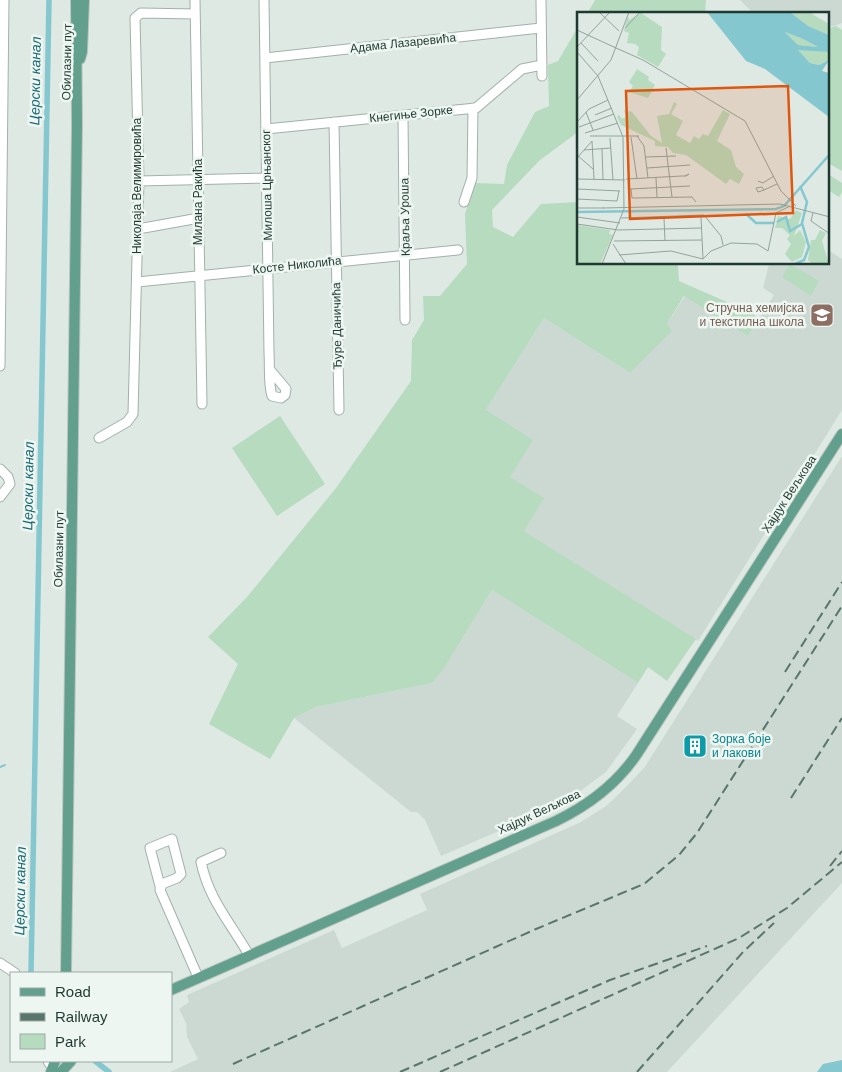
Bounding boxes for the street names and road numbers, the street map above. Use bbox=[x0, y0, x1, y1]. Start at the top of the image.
street label: Обилазни пут bbox=[59, 23, 75, 100]
street label: Адама Лазаревића bbox=[349, 30, 457, 56]
street label: Кнегиње Зорке bbox=[369, 103, 454, 125]
street label: Николаја Велимировића bbox=[130, 118, 144, 254]
street label: Милоша Црњанског bbox=[259, 129, 275, 241]
street label: Милана Ракића bbox=[191, 158, 205, 245]
street label: Краља Уроша bbox=[397, 178, 413, 256]
street label: Косте Николића bbox=[252, 253, 342, 277]
street label: Ђуре Даничића bbox=[329, 282, 345, 370]
street label: Хајдук Вељкова bbox=[759, 452, 819, 535]
street label: Обилазни пут bbox=[51, 510, 67, 587]
street label: Хајдук Вељкова bbox=[495, 787, 583, 837]

